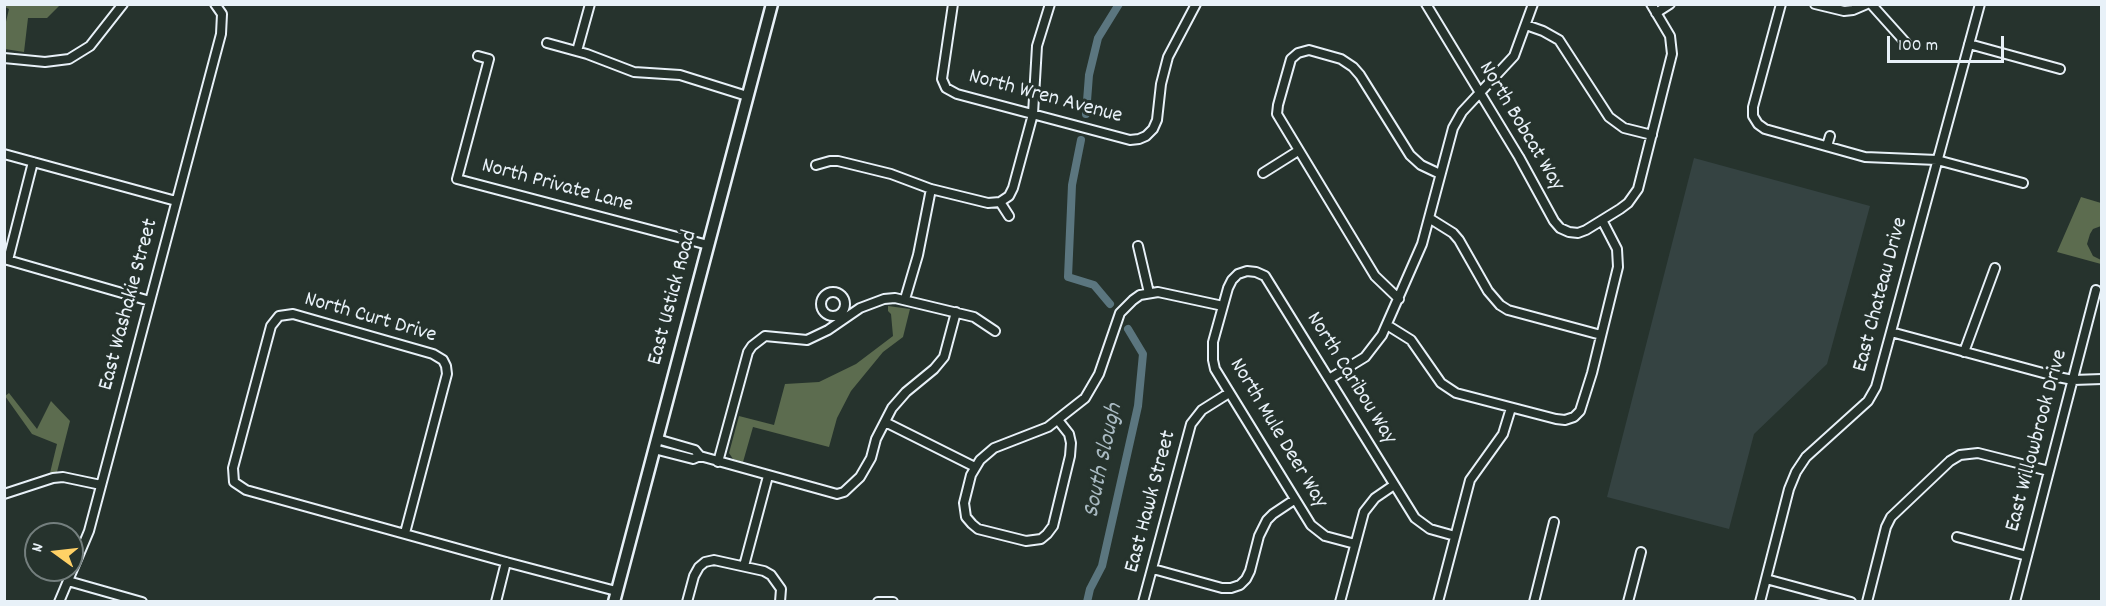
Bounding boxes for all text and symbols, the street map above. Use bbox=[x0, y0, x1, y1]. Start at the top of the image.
scale bar bbox=[1890, 24, 2007, 62]
text: 100 m bbox=[1898, 34, 1938, 59]
street label: North Bobcat Way bbox=[1471, 58, 1569, 196]
street label: North Wren Avenue bbox=[965, 65, 1125, 131]
street label: North Private Lane bbox=[478, 154, 636, 220]
street label: East Chateau Drive bbox=[1849, 215, 1915, 375]
street label: East Washakie Street bbox=[94, 216, 166, 394]
street label: East Ustick Road bbox=[643, 228, 705, 368]
street label: North Curt Drive bbox=[301, 288, 439, 350]
street label: North Caribou Way bbox=[1299, 308, 1401, 450]
street label: East Willowbrook Drive bbox=[2001, 347, 2075, 535]
street label: North Mule Deer Way bbox=[1222, 354, 1332, 514]
water label: South Slough bbox=[1079, 401, 1131, 521]
street label: East Hawk Street bbox=[1120, 428, 1184, 576]
north arrow bbox=[24, 522, 84, 582]
text: N bbox=[26, 541, 50, 555]

